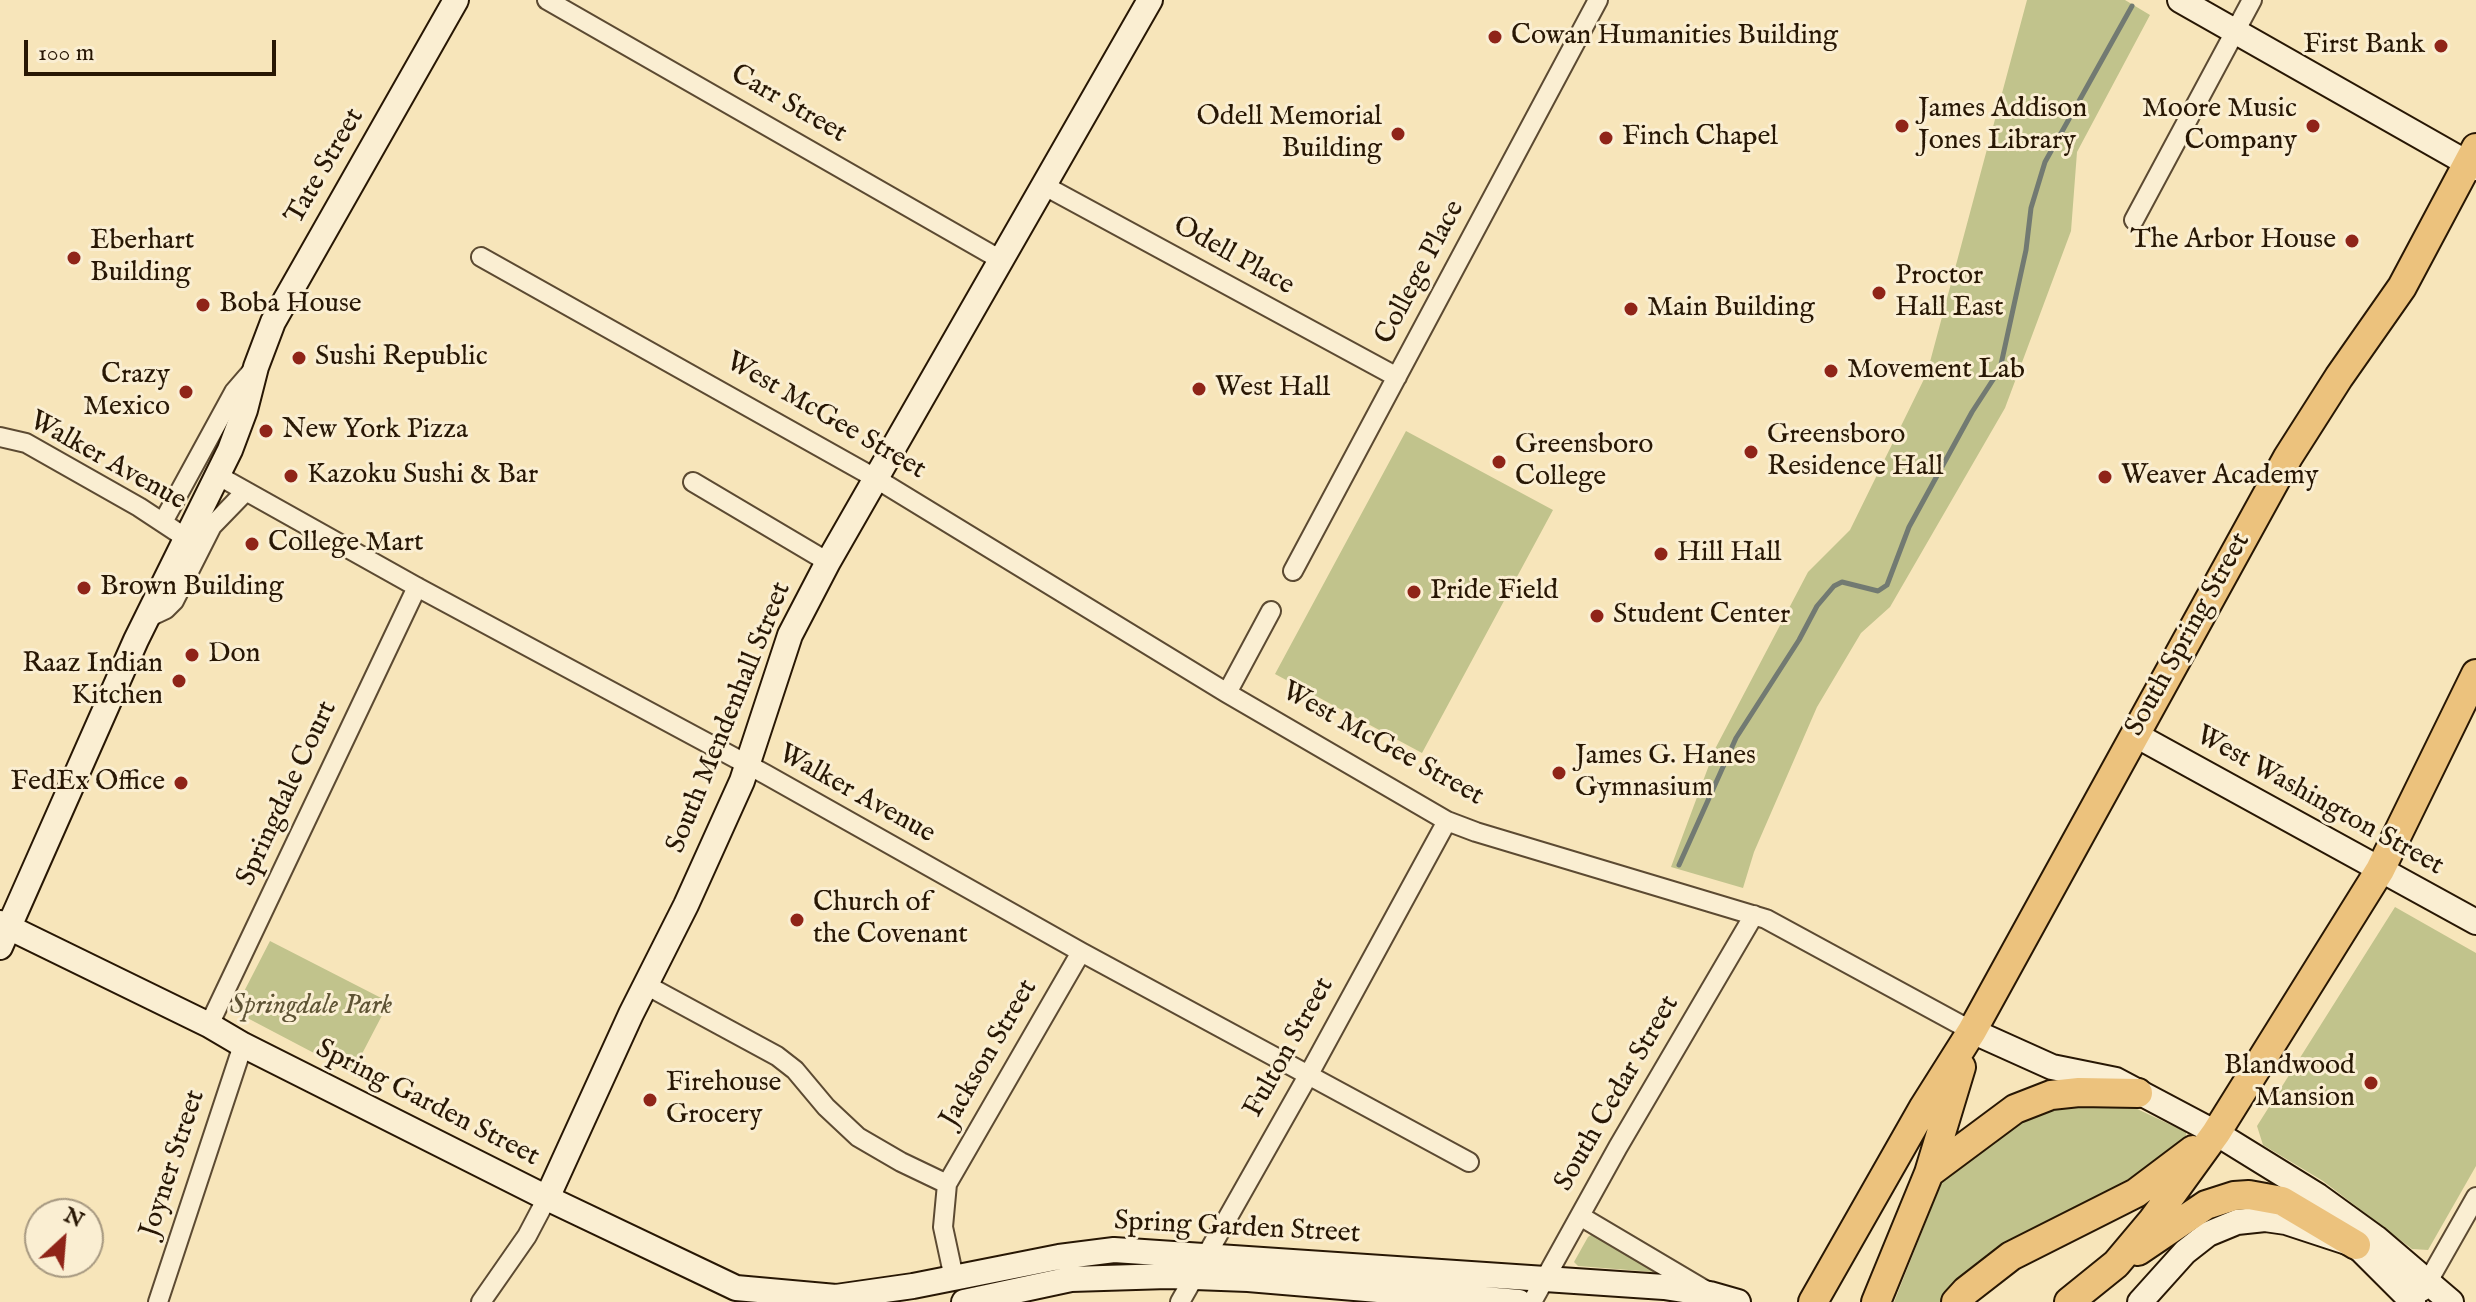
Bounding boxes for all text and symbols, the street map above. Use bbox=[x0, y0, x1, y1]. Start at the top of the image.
place label: Cowan Humanities Building bbox=[1511, 20, 1838, 54]
scale bar bbox=[28, 24, 280, 74]
marker: Cowan Humanities Building bbox=[1486, 28, 1504, 46]
place label: First Bank bbox=[2303, 29, 2425, 63]
marker: First Bank bbox=[2432, 37, 2450, 55]
text: 100 m bbox=[38, 38, 94, 69]
street label: Carr Street bbox=[724, 58, 852, 152]
place label: James Addison Jones Library bbox=[1918, 93, 2087, 159]
place label: Moore Music Company bbox=[2142, 93, 2297, 159]
place label: Odell Memorial Building bbox=[1197, 101, 1382, 167]
street label: Tate Street bbox=[279, 103, 373, 231]
marker: James Addison Jones Library bbox=[1893, 117, 1911, 135]
marker: Moore Music Company bbox=[2304, 117, 2322, 135]
place label: Finch Chapel bbox=[1622, 121, 1778, 155]
marker: Odell Memorial Building bbox=[1389, 125, 1407, 143]
marker: Finch Chapel bbox=[1597, 129, 1615, 147]
street label: College Place bbox=[1369, 195, 1473, 351]
street label: Odell Place bbox=[1167, 210, 1299, 304]
place label: The Arbor House bbox=[2130, 224, 2336, 258]
place label: Eberhart Building bbox=[90, 225, 194, 291]
marker: The Arbor House bbox=[2343, 232, 2361, 250]
marker: Eberhart Building bbox=[65, 249, 83, 267]
place label: Proctor Hall East bbox=[1895, 260, 2004, 326]
marker: Proctor Hall East bbox=[1870, 284, 1888, 302]
place label: Boba House bbox=[219, 288, 362, 322]
place label: Main Building bbox=[1647, 292, 1815, 326]
marker: Boba House bbox=[194, 296, 212, 314]
marker: Main Building bbox=[1622, 300, 1640, 318]
place label: Sushi Republic bbox=[315, 341, 488, 375]
street label: West McGee Street bbox=[719, 346, 931, 488]
marker: Sushi Republic bbox=[290, 349, 308, 367]
place label: Movement Lab bbox=[1847, 354, 2025, 388]
place label: Crazy Mexico bbox=[83, 359, 170, 425]
marker: Movement Lab bbox=[1822, 362, 1840, 380]
place label: West Hall bbox=[1215, 372, 1330, 406]
marker: West Hall bbox=[1190, 380, 1208, 398]
marker: Crazy Mexico bbox=[177, 383, 195, 401]
street label: Walker Avenue bbox=[23, 405, 191, 519]
place label: New York Pizza bbox=[282, 414, 468, 448]
place label: Greensboro Residence Hall bbox=[1767, 419, 1943, 485]
marker: New York Pizza bbox=[257, 422, 275, 440]
place label: Greensboro College bbox=[1515, 429, 1653, 495]
marker: Greensboro Residence Hall bbox=[1742, 443, 1760, 461]
marker: Greensboro College bbox=[1490, 453, 1508, 471]
place label: Kazoku Sushi & Bar bbox=[307, 459, 538, 493]
place label: Weaver Academy bbox=[2121, 460, 2318, 494]
marker: Kazoku Sushi & Bar bbox=[282, 467, 300, 485]
marker: Weaver Academy bbox=[2096, 468, 2114, 486]
place label: College Mart bbox=[268, 527, 424, 561]
street label: South Spring Street bbox=[2119, 527, 2259, 743]
marker: College Mart bbox=[243, 535, 261, 553]
place label: Hill Hall bbox=[1677, 537, 1781, 571]
marker: Hill Hall bbox=[1652, 545, 1670, 563]
place label: Brown Building bbox=[100, 571, 284, 605]
place label: Pride Field bbox=[1430, 575, 1558, 609]
street label: South Mendenhall Street bbox=[660, 578, 800, 858]
marker: Brown Building bbox=[75, 579, 93, 597]
marker: Pride Field bbox=[1405, 583, 1423, 601]
place label: Student Center bbox=[1613, 599, 1790, 633]
marker: Student Center bbox=[1588, 607, 1606, 625]
place label: Don bbox=[208, 638, 260, 672]
marker: Don bbox=[183, 646, 201, 664]
place label: Raaz Indian Kitchen bbox=[22, 648, 163, 714]
marker: Raaz Indian Kitchen bbox=[170, 672, 188, 690]
street label: West McGee Street bbox=[1275, 676, 1489, 814]
street label: Springdale Court bbox=[230, 696, 346, 892]
street label: West Washington Street bbox=[2189, 720, 2449, 884]
street label: Walker Avenue bbox=[772, 738, 940, 852]
place label: James G. Hanes Gymnasium bbox=[1575, 740, 1756, 806]
marker: James G. Hanes Gymnasium bbox=[1550, 764, 1568, 782]
place label: FedEx Office bbox=[11, 766, 165, 800]
marker: FedEx Office bbox=[172, 774, 190, 792]
place label: Church of the Covenant bbox=[813, 887, 968, 953]
marker: Church of the Covenant bbox=[788, 911, 806, 929]
street label: Fulton Street bbox=[1238, 972, 1342, 1124]
street label: Jackson Street bbox=[934, 974, 1046, 1134]
park label: Springdale Park bbox=[230, 990, 392, 1024]
street label: South Cedar Street bbox=[1548, 990, 1688, 1198]
street label: Spring Garden Street bbox=[310, 1033, 544, 1175]
place label: Blandwood Mansion bbox=[2224, 1050, 2355, 1116]
place label: Firehouse Grocery bbox=[666, 1067, 781, 1133]
marker: Blandwood Mansion bbox=[2362, 1074, 2380, 1092]
street label: Joyner Street bbox=[134, 1086, 214, 1242]
marker: Firehouse Grocery bbox=[641, 1091, 659, 1109]
north arrow bbox=[24, 1198, 104, 1278]
text: N bbox=[59, 1201, 88, 1235]
street label: Spring Garden Street bbox=[1113, 1206, 1361, 1252]

